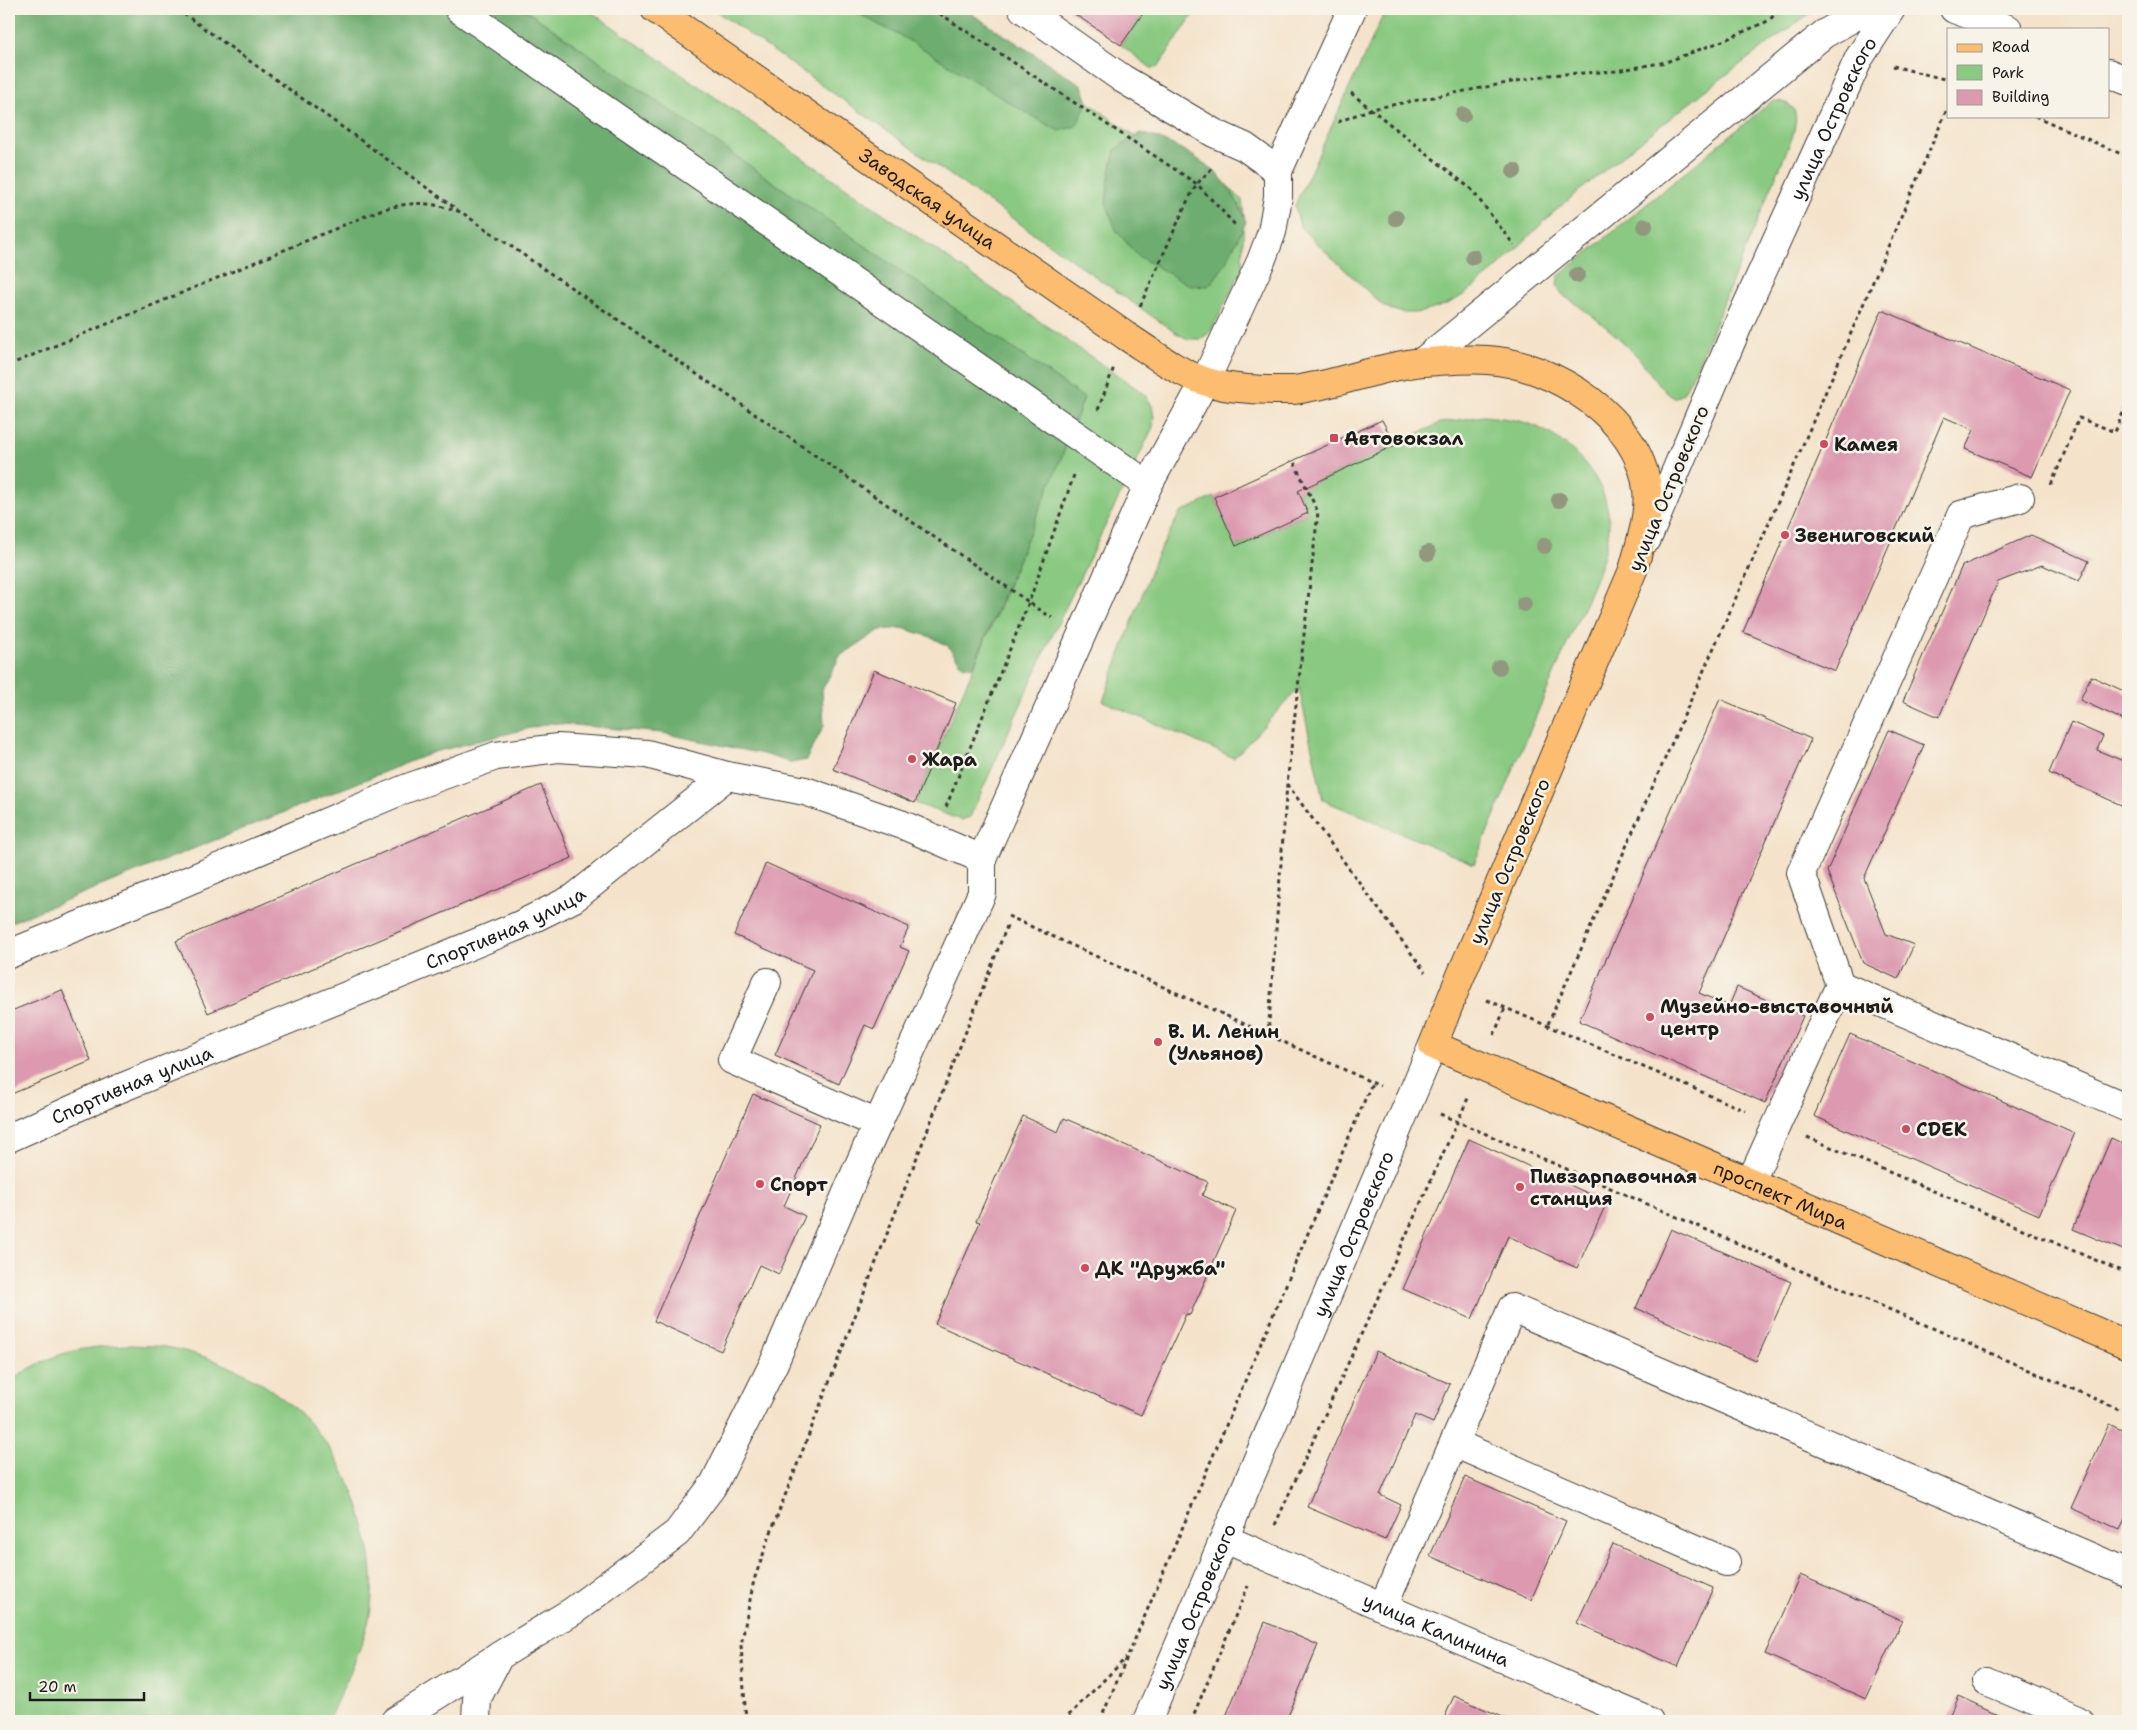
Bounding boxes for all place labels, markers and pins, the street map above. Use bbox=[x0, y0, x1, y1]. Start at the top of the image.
place label: Автовокзал bbox=[1344, 426, 1464, 451]
marker: Автовокзал bbox=[1328, 432, 1340, 444]
place label: Камея bbox=[1834, 432, 1898, 457]
marker: Камея bbox=[1818, 438, 1830, 450]
place label: Звениговский bbox=[1795, 523, 1934, 548]
marker: Звениговский bbox=[1779, 529, 1791, 541]
place label: Жара bbox=[922, 747, 977, 772]
marker: Жара bbox=[906, 753, 918, 765]
place label: Музейно-выставочный центр bbox=[1660, 994, 1894, 1041]
marker: Музейно-выставочный центр bbox=[1644, 1011, 1656, 1023]
place label: В. И. Ленин (Ульянов) bbox=[1168, 1019, 1279, 1066]
marker: В. И. Ленин (Ульянов) bbox=[1152, 1036, 1164, 1048]
place label: CDEK bbox=[1916, 1117, 1967, 1142]
marker: CDEK bbox=[1900, 1123, 1912, 1135]
place label: Пивзарпавочная станция bbox=[1530, 1164, 1697, 1211]
place label: Спорт bbox=[770, 1172, 828, 1197]
marker: Спорт bbox=[754, 1178, 766, 1190]
marker: Пивзарпавочная станция bbox=[1514, 1181, 1526, 1193]
place label: ДК "Дружба" bbox=[1095, 1256, 1225, 1281]
marker: ДК "Дружба" bbox=[1079, 1262, 1091, 1274]

